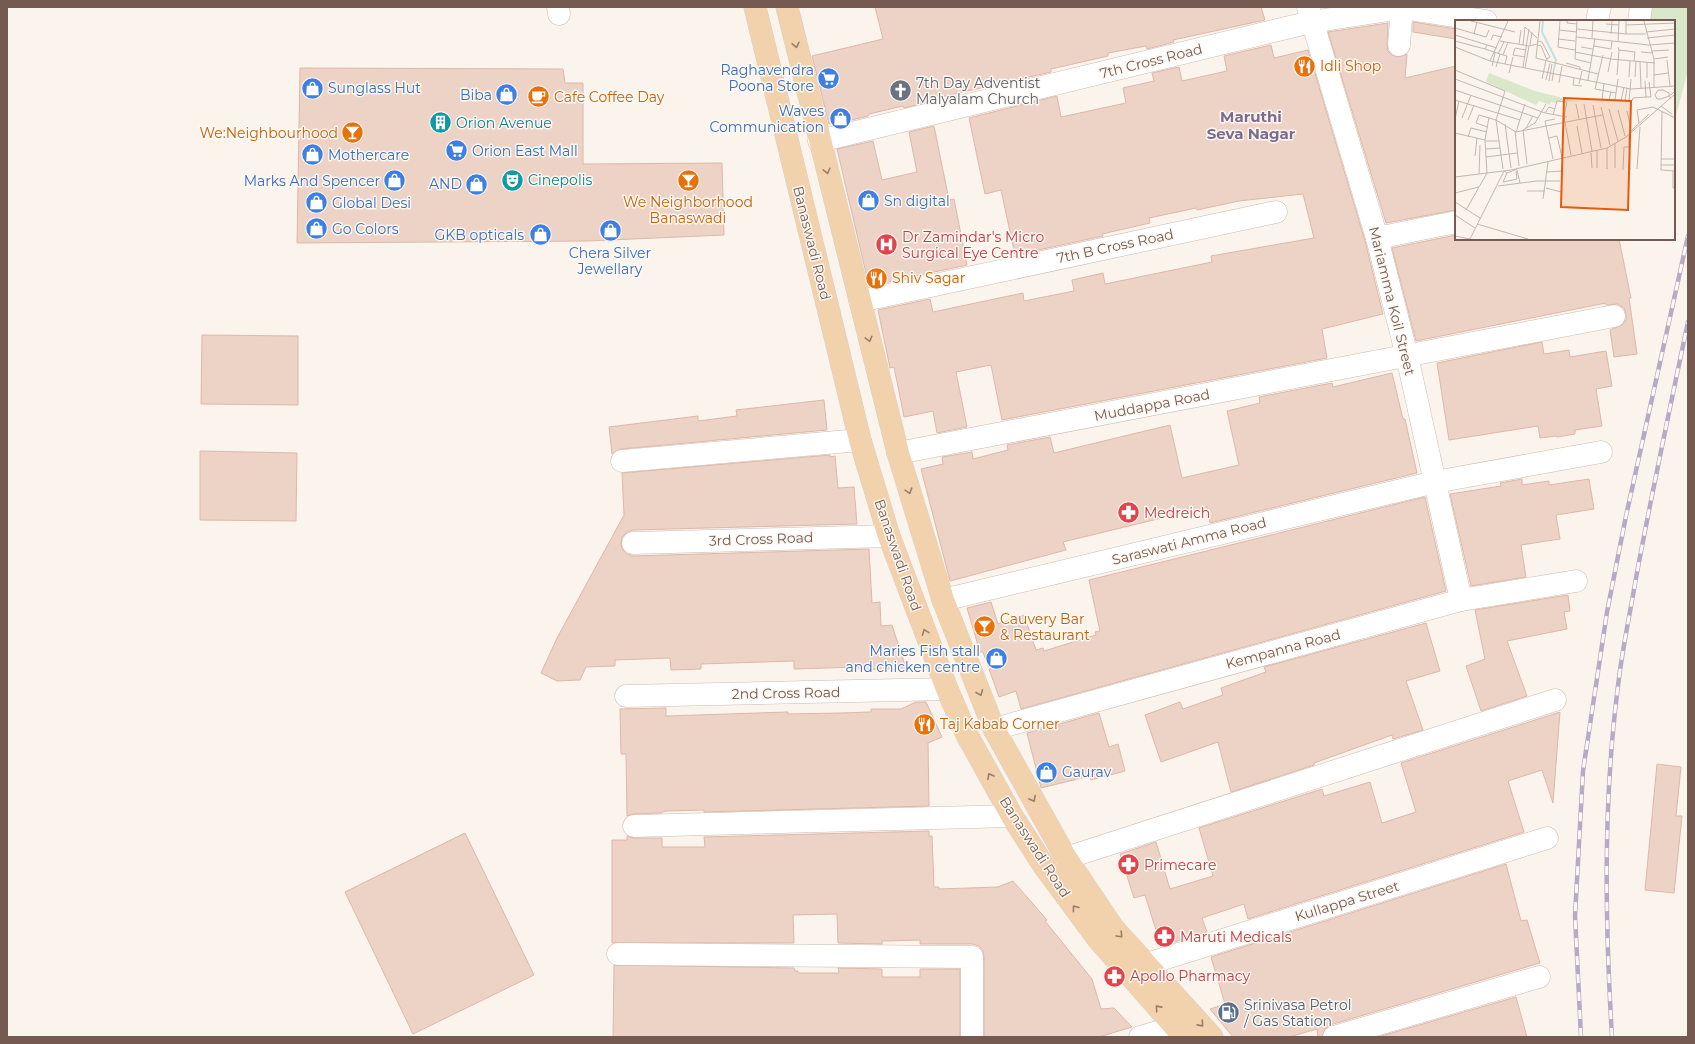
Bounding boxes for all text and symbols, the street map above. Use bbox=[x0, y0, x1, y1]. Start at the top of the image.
inset map bbox=[1455, 20, 1675, 240]
street label: 7th Cross Road bbox=[1098, 40, 1204, 82]
one-way arrow bbox=[792, 42, 800, 48]
restaurant icon: Idli Shop bbox=[1291, 53, 1317, 79]
place label: Idli Shop bbox=[1320, 57, 1381, 75]
place label: Raghavendra Poona Store bbox=[720, 61, 814, 95]
supermarket icon: Raghavendra Poona Store bbox=[816, 65, 842, 91]
place label: 7th Day Adventist Malyalam Church bbox=[916, 74, 1041, 108]
shop icon: Sunglass Hut bbox=[300, 75, 326, 101]
church icon: 7th Day Adventist Malyalam Church bbox=[887, 78, 913, 104]
place label: Sunglass Hut bbox=[328, 79, 421, 97]
shop icon: Biba bbox=[494, 82, 520, 108]
cafe icon: Cafe Coffee Day bbox=[526, 84, 552, 110]
place label: Biba bbox=[460, 86, 492, 104]
place label: Cafe Coffee Day bbox=[554, 88, 665, 106]
place label: Waves Communication bbox=[709, 102, 824, 136]
shop icon: Waves Communication bbox=[827, 106, 853, 132]
district label: Maruthi Seva Nagar bbox=[1207, 107, 1296, 143]
building icon: Orion Avenue bbox=[428, 110, 454, 136]
place label: Orion Avenue bbox=[456, 114, 552, 132]
bar icon: We:Neighbourhood bbox=[340, 120, 366, 146]
place label: We:Neighbourhood bbox=[199, 124, 338, 142]
supermarket icon: Orion East Mall bbox=[444, 138, 470, 164]
shop icon: Mothercare bbox=[299, 142, 325, 168]
place label: Orion East Mall bbox=[472, 142, 578, 160]
place label: Mothercare bbox=[328, 146, 409, 164]
theatre icon: Cinepolis bbox=[500, 167, 526, 193]
bar icon: We Neighborhood Banaswadi bbox=[675, 167, 701, 193]
shop icon: Marks And Spencer bbox=[382, 168, 408, 194]
one-way arrow bbox=[822, 168, 831, 175]
shop icon: AND bbox=[464, 171, 490, 197]
place label: Cinepolis bbox=[528, 171, 592, 189]
place label: Marks And Spencer bbox=[244, 172, 380, 190]
place label: AND bbox=[429, 175, 462, 193]
street label: Banaswadi Road bbox=[789, 184, 835, 302]
shop icon: Sn digital bbox=[855, 188, 881, 214]
shop icon: Global Desi bbox=[303, 190, 329, 216]
place label: Sn digital bbox=[884, 192, 950, 210]
place label: We Neighborhood Banaswadi bbox=[623, 193, 753, 227]
place label: Global Desi bbox=[332, 194, 411, 212]
shop icon: Go Colors bbox=[304, 216, 330, 242]
shop icon: Chera Silver Jewellary bbox=[597, 218, 623, 244]
place label: Go Colors bbox=[332, 220, 399, 238]
shop icon: GKB opticals bbox=[527, 222, 553, 248]
street label: 7th B Cross Road bbox=[1055, 225, 1175, 267]
street label: Mariamma Koil Street bbox=[1365, 225, 1419, 378]
place label: GKB opticals bbox=[435, 226, 524, 244]
place label: Dr Zamindar's Micro Surgical Eye Centre bbox=[902, 228, 1044, 262]
hospital icon: Dr Zamindar's Micro Surgical Eye Centre bbox=[874, 232, 900, 258]
place label: Chera Silver Jewellary bbox=[569, 244, 652, 278]
restaurant icon: Shiv Sagar bbox=[864, 265, 890, 291]
place label: Shiv Sagar bbox=[892, 269, 966, 287]
one-way arrow bbox=[865, 335, 873, 342]
street label: Muddappa Road bbox=[1093, 385, 1211, 425]
one-way arrow bbox=[904, 487, 913, 494]
street label: Banaswadi Road bbox=[870, 497, 926, 613]
pharmacy icon: Medreich bbox=[1115, 500, 1141, 526]
place label: Medreich bbox=[1144, 504, 1210, 522]
street label: Saraswati Amma Road bbox=[1110, 513, 1268, 569]
street label: 3rd Cross Road bbox=[708, 528, 814, 550]
place label: Cauvery Bar & Restaurant bbox=[1000, 610, 1090, 644]
bar icon: Cauvery Bar & Restaurant bbox=[972, 614, 998, 640]
street label: Kempanna Road bbox=[1224, 625, 1342, 673]
one-way arrow bbox=[922, 628, 930, 635]
place label: Maries Fish stall and chicken centre bbox=[845, 642, 980, 676]
shop icon: Maries Fish stall and chicken centre bbox=[983, 646, 1009, 672]
street label: 2nd Cross Road bbox=[732, 683, 840, 703]
one-way arrow bbox=[975, 689, 983, 696]
restaurant icon: Taj Kabab Corner bbox=[911, 711, 937, 737]
place label: Taj Kabab Corner bbox=[940, 715, 1060, 733]
shop icon: Gaurav bbox=[1033, 759, 1059, 785]
place label: Gaurav bbox=[1062, 763, 1112, 781]
one-way arrow bbox=[987, 773, 994, 780]
street label: Banaswadi Road bbox=[996, 793, 1074, 901]
one-way arrow bbox=[1029, 795, 1036, 803]
pharmacy icon: Primecare bbox=[1116, 852, 1142, 878]
place label: Primecare bbox=[1144, 856, 1216, 874]
street label: Kullappa Street bbox=[1293, 877, 1402, 925]
one-way arrow bbox=[1073, 906, 1080, 913]
pharmacy icon: Maruti Medicals bbox=[1151, 924, 1177, 950]
place label: Maruti Medicals bbox=[1180, 928, 1292, 946]
one-way arrow bbox=[1115, 931, 1122, 938]
pharmacy icon: Apollo Pharmacy bbox=[1101, 963, 1127, 989]
place label: Apollo Pharmacy bbox=[1130, 967, 1251, 985]
place label: Srinivasa Petrol / Gas Station bbox=[1243, 996, 1351, 1030]
fuel station icon: Srinivasa Petrol / Gas Station bbox=[1215, 1000, 1241, 1026]
one-way arrow bbox=[1156, 1005, 1163, 1013]
one-way arrow bbox=[1196, 1020, 1203, 1027]

